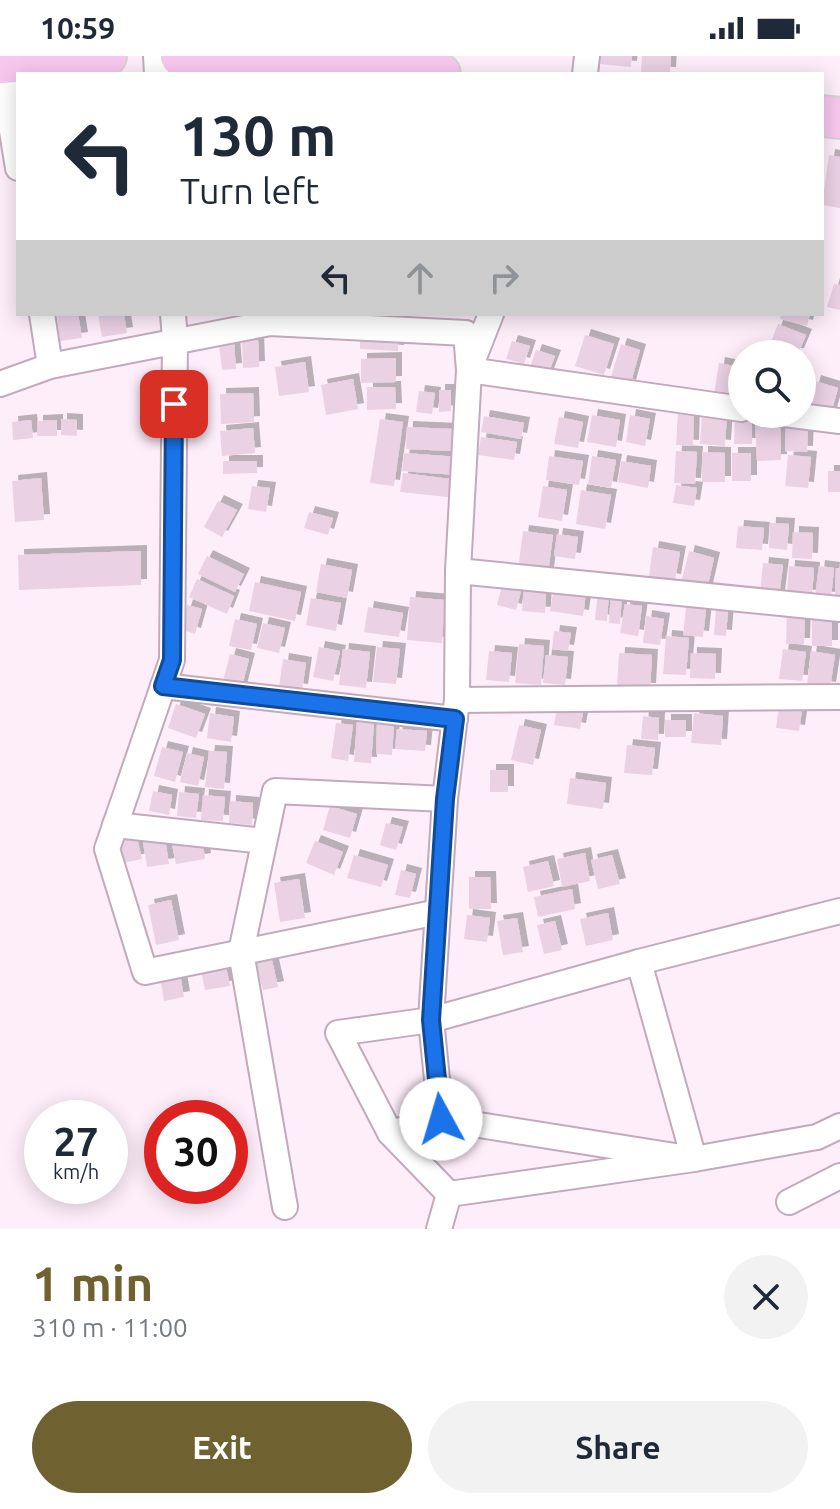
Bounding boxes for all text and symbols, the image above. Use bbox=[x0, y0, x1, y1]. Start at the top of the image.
text: 10:59 bbox=[40, 11, 115, 45]
icon: left bbox=[48, 104, 152, 208]
text: 130 m bbox=[180, 104, 336, 167]
text: Turn left bbox=[180, 170, 319, 211]
icon: left bbox=[314, 256, 358, 300]
icon: ahead bbox=[398, 256, 442, 300]
icon: right bbox=[482, 256, 526, 300]
map controls bbox=[728, 340, 816, 428]
button: search bbox=[728, 340, 816, 428]
pin bbox=[140, 370, 208, 438]
icon: arrive bbox=[152, 382, 196, 426]
position arrow bbox=[399, 1077, 483, 1161]
speed limit sign: 30 bbox=[144, 1100, 248, 1204]
text: 27 bbox=[53, 1119, 99, 1164]
text: km/h bbox=[53, 1160, 99, 1183]
button: close bbox=[724, 1255, 808, 1339]
text: 1 min bbox=[32, 1256, 153, 1310]
text: 310 m · 11:00 bbox=[32, 1313, 188, 1342]
button: Exit bbox=[32, 1401, 412, 1493]
button: Share bbox=[428, 1401, 808, 1493]

